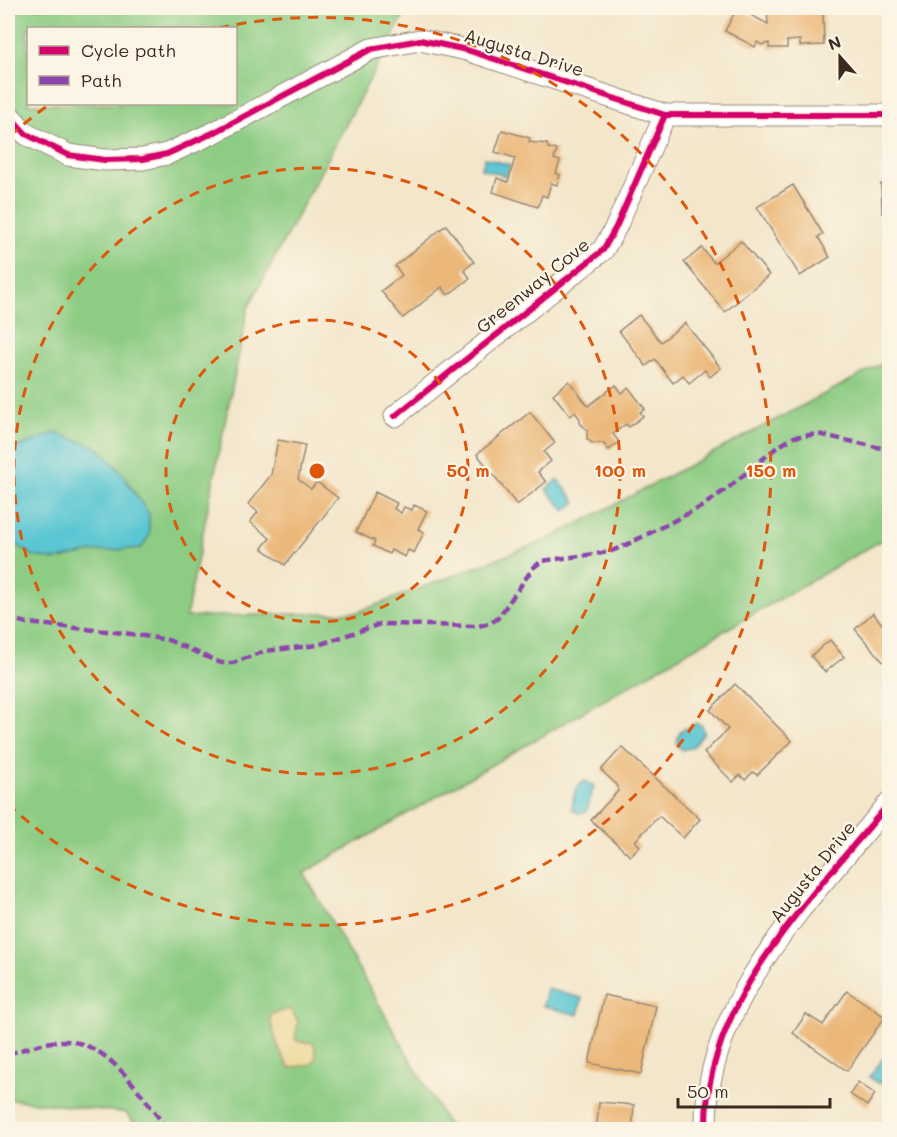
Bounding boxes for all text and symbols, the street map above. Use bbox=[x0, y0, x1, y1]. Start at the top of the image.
street label: Augusta Drive bbox=[462, 22, 587, 82]
legend bbox=[27, 27, 237, 105]
north arrow bbox=[810, 27, 870, 87]
text: N bbox=[825, 31, 844, 55]
text: Cycle path bbox=[81, 38, 176, 62]
text: Path bbox=[81, 68, 121, 92]
street label: Greenway Cove bbox=[471, 232, 594, 338]
text: 50 m bbox=[447, 458, 489, 482]
text: 100 m bbox=[594, 458, 646, 482]
text: 150 m bbox=[746, 458, 796, 482]
centre of rings bbox=[307, 461, 327, 481]
street label: Augusta Drive bbox=[764, 816, 861, 927]
scale bar bbox=[678, 1071, 830, 1109]
text: 50 m bbox=[687, 1079, 729, 1103]

